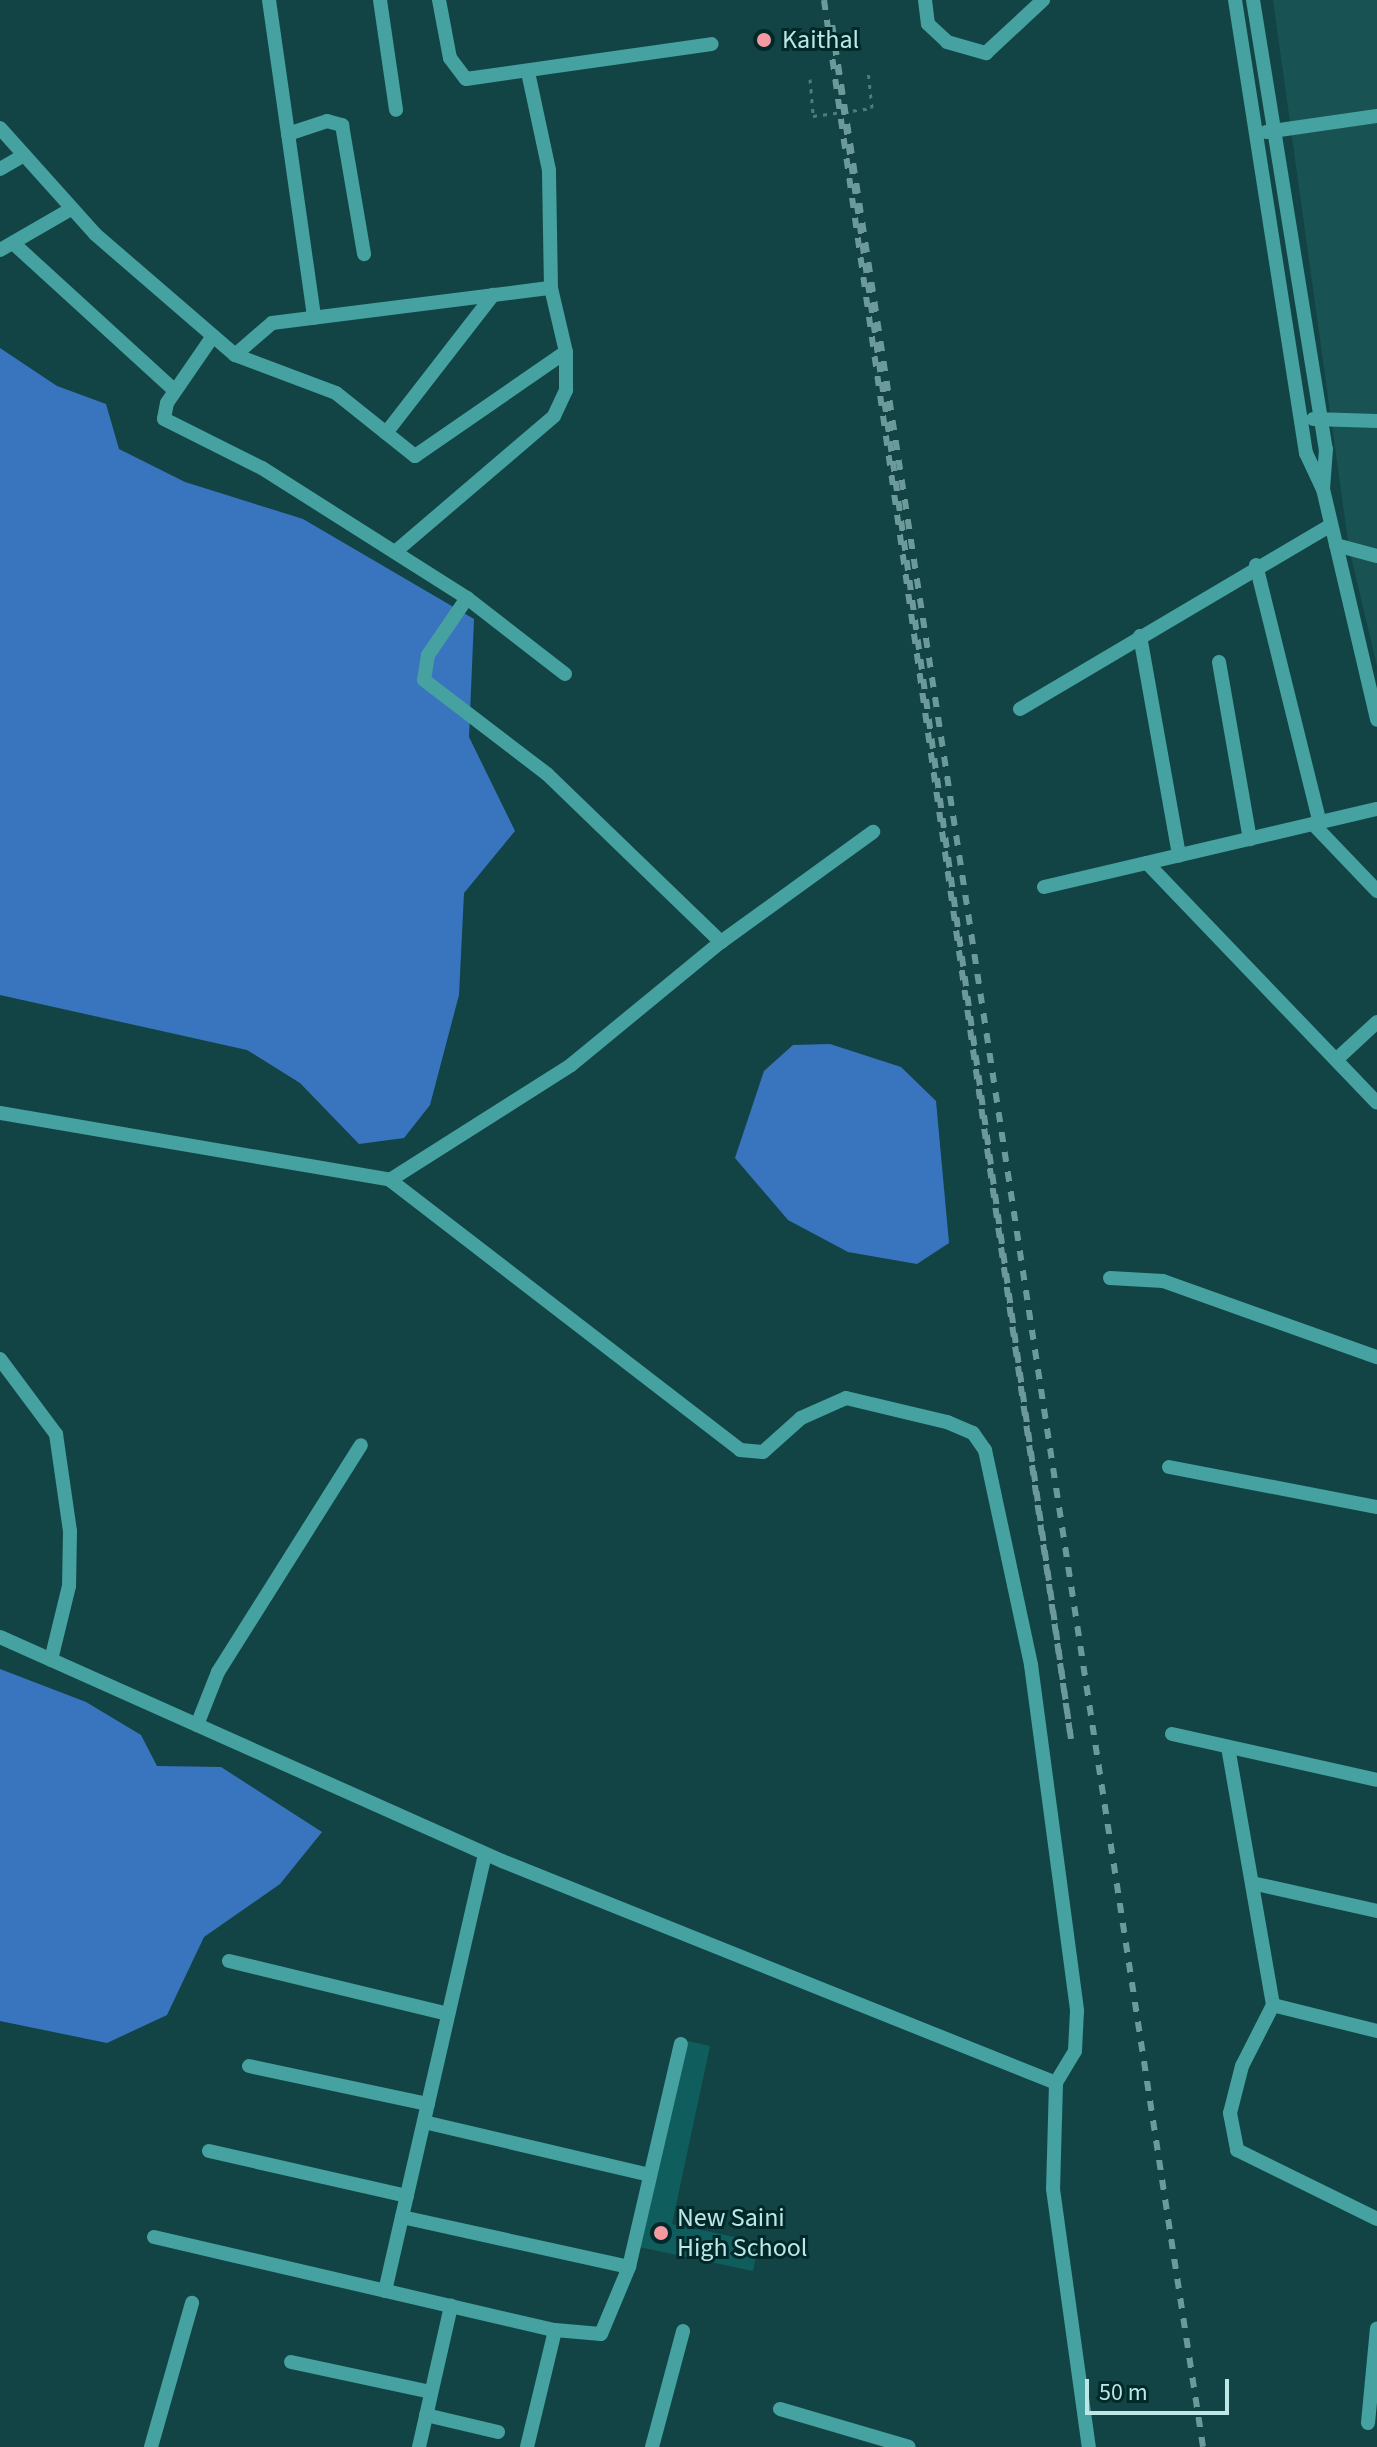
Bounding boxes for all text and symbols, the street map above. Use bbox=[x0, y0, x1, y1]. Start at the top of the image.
place label: Kaithal bbox=[782, 24, 859, 56]
marker: Kaithal bbox=[753, 29, 775, 51]
place label: New Saini High School bbox=[677, 2202, 807, 2264]
marker: New Saini High School bbox=[652, 2224, 670, 2242]
scale bar bbox=[1089, 2363, 1233, 2413]
text: 50 m bbox=[1099, 2375, 1148, 2410]

